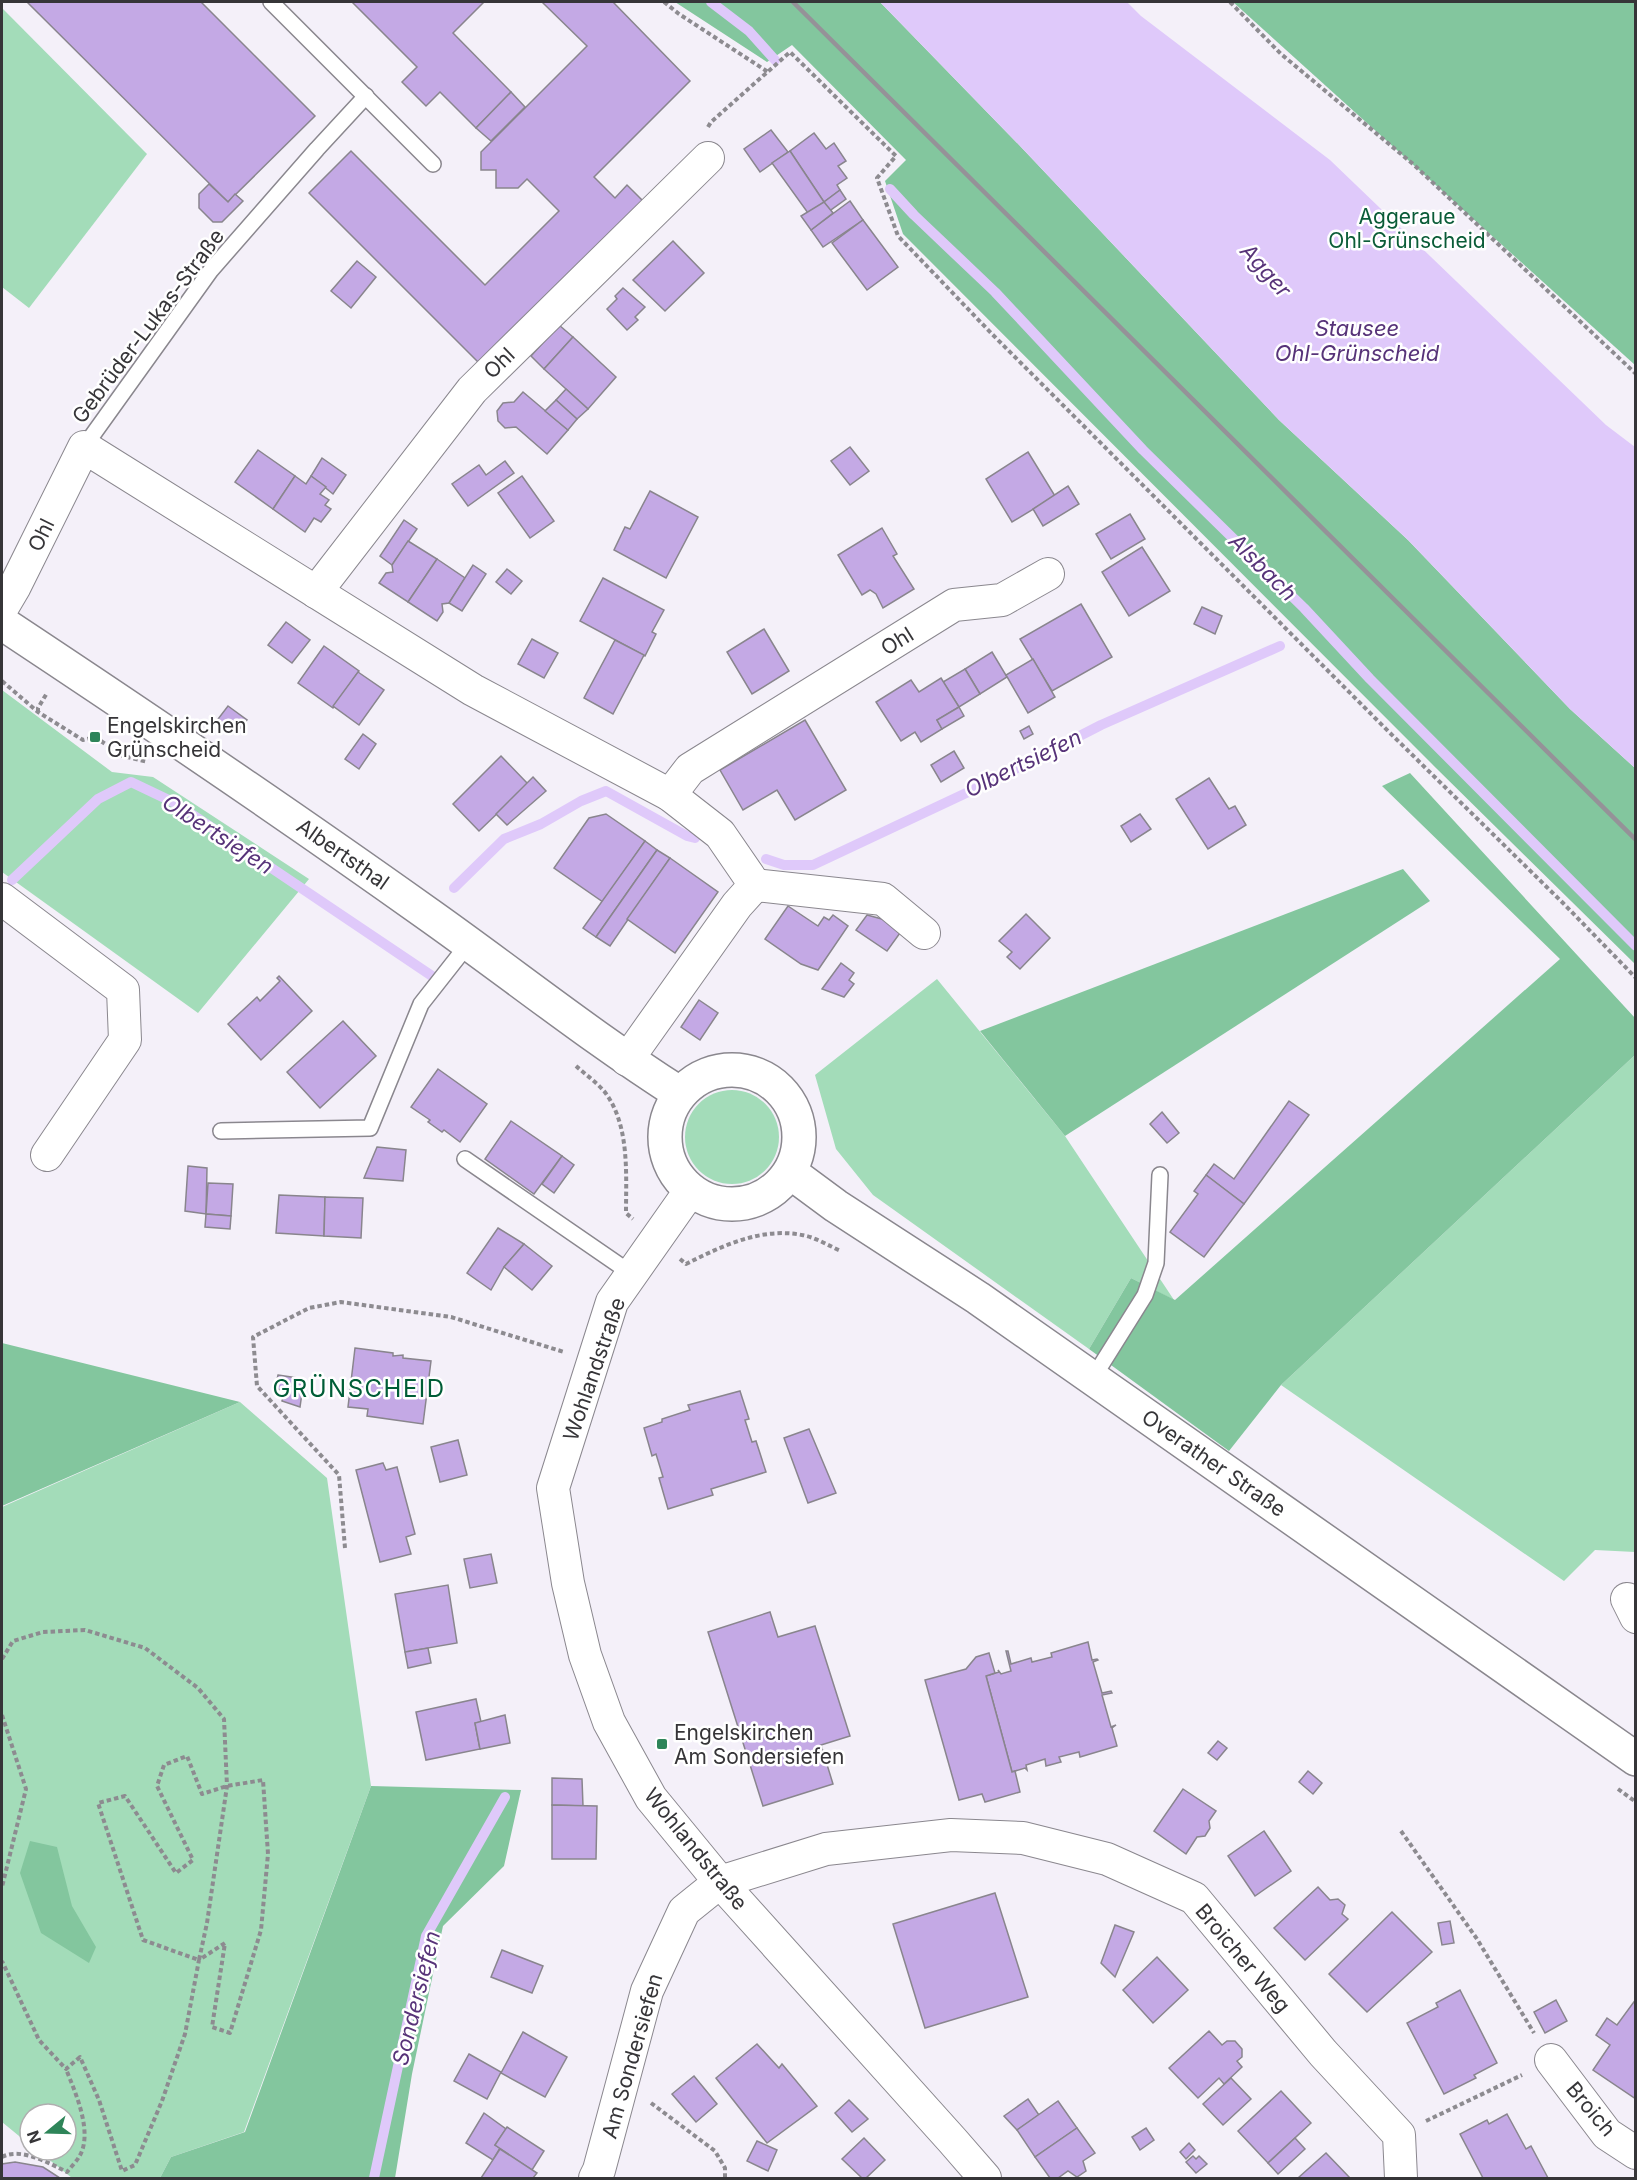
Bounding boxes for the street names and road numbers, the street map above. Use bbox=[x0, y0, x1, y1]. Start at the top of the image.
street label: Gebrüder-Lukas-Straße bbox=[67, 224, 229, 428]
street label: Ohl bbox=[478, 342, 520, 384]
street label: Ohl bbox=[22, 514, 60, 556]
street label: Ohl bbox=[876, 622, 918, 660]
street label: Albertsthal bbox=[292, 813, 394, 895]
street label: Wohlandstraße bbox=[558, 1294, 630, 1444]
street label: Overather Straße bbox=[1137, 1404, 1291, 1522]
street label: Wohlandstraße bbox=[639, 1783, 753, 1915]
street label: Broicher Weg bbox=[1190, 1899, 1296, 2017]
street label: Am Sondersiefen bbox=[596, 1971, 668, 2141]
street label: Broich bbox=[1561, 2077, 1621, 2141]

